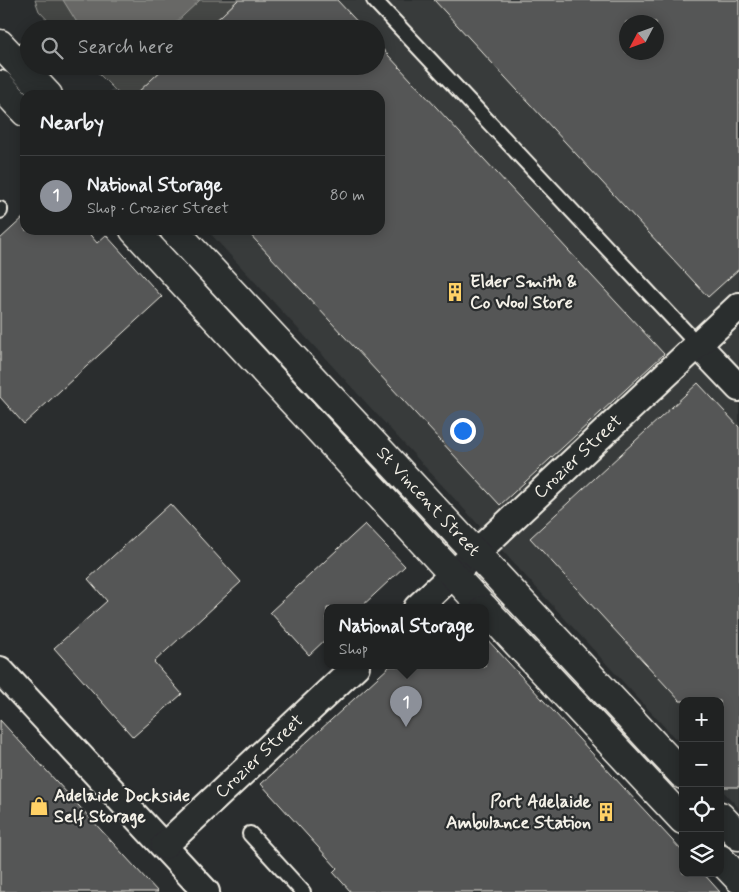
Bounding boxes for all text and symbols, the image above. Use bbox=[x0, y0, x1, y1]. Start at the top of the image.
north arrow bbox=[619, 15, 664, 60]
search box bbox=[20, 20, 385, 75]
icon: search bbox=[38, 34, 66, 62]
text: Search here bbox=[78, 35, 174, 60]
text: Nearby bbox=[40, 109, 104, 137]
text: National Storage bbox=[87, 173, 222, 198]
text: 1 bbox=[52, 185, 60, 206]
text: 80 m bbox=[330, 185, 365, 206]
text: Shop · Crozier Street bbox=[87, 198, 229, 219]
place label: Elder Smith & Co Wool Store bbox=[470, 270, 577, 315]
building icon: Elder Smith & Co Wool Store bbox=[444, 281, 466, 303]
street label: Crozier Street bbox=[529, 409, 628, 504]
your location bbox=[450, 418, 476, 444]
street label: St Vincent Street bbox=[371, 442, 485, 562]
popup bbox=[324, 604, 489, 669]
text: National Storage bbox=[339, 614, 474, 639]
text: Shop bbox=[339, 639, 368, 660]
pin: 1 bbox=[390, 686, 422, 727]
map controls bbox=[679, 697, 724, 877]
button: + bbox=[679, 697, 724, 742]
street label: Crozier Street bbox=[210, 709, 309, 804]
button: − bbox=[679, 742, 724, 787]
place label: Adelaide Dockside Self Storage bbox=[54, 784, 190, 829]
button: locate bbox=[679, 787, 724, 832]
place label: Port Adelaide Ambulance Station bbox=[446, 790, 592, 835]
shop icon: Adelaide Dockside Self Storage bbox=[28, 795, 50, 817]
building icon: Port Adelaide Ambulance Station bbox=[595, 801, 617, 823]
button: layers bbox=[679, 832, 724, 877]

